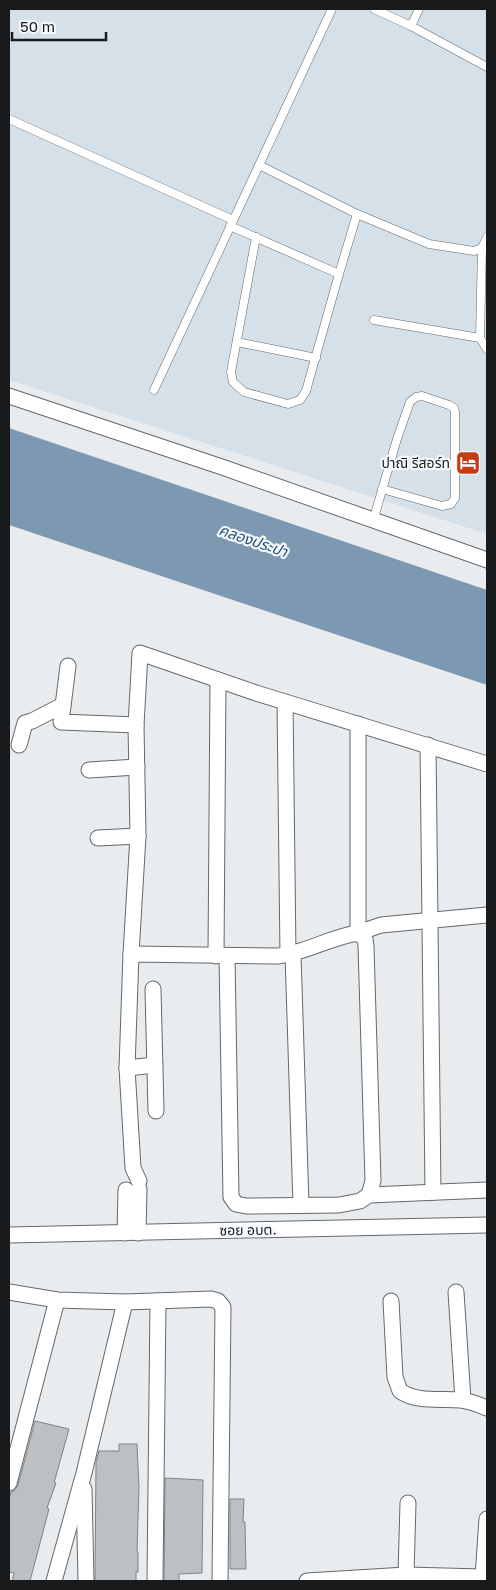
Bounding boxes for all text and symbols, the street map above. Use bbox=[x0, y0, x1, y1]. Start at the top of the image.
scale bar bbox=[12, 10, 106, 42]
text: 50 m bbox=[20, 17, 55, 35]
hotel icon: ปาณิ รีสอร์ท bbox=[455, 450, 481, 476]
place label: ปาณิ รีสอร์ท bbox=[381, 454, 450, 471]
water label: คลองประปา bbox=[217, 520, 291, 560]
street label: ซอย อบต. bbox=[219, 1221, 277, 1238]

